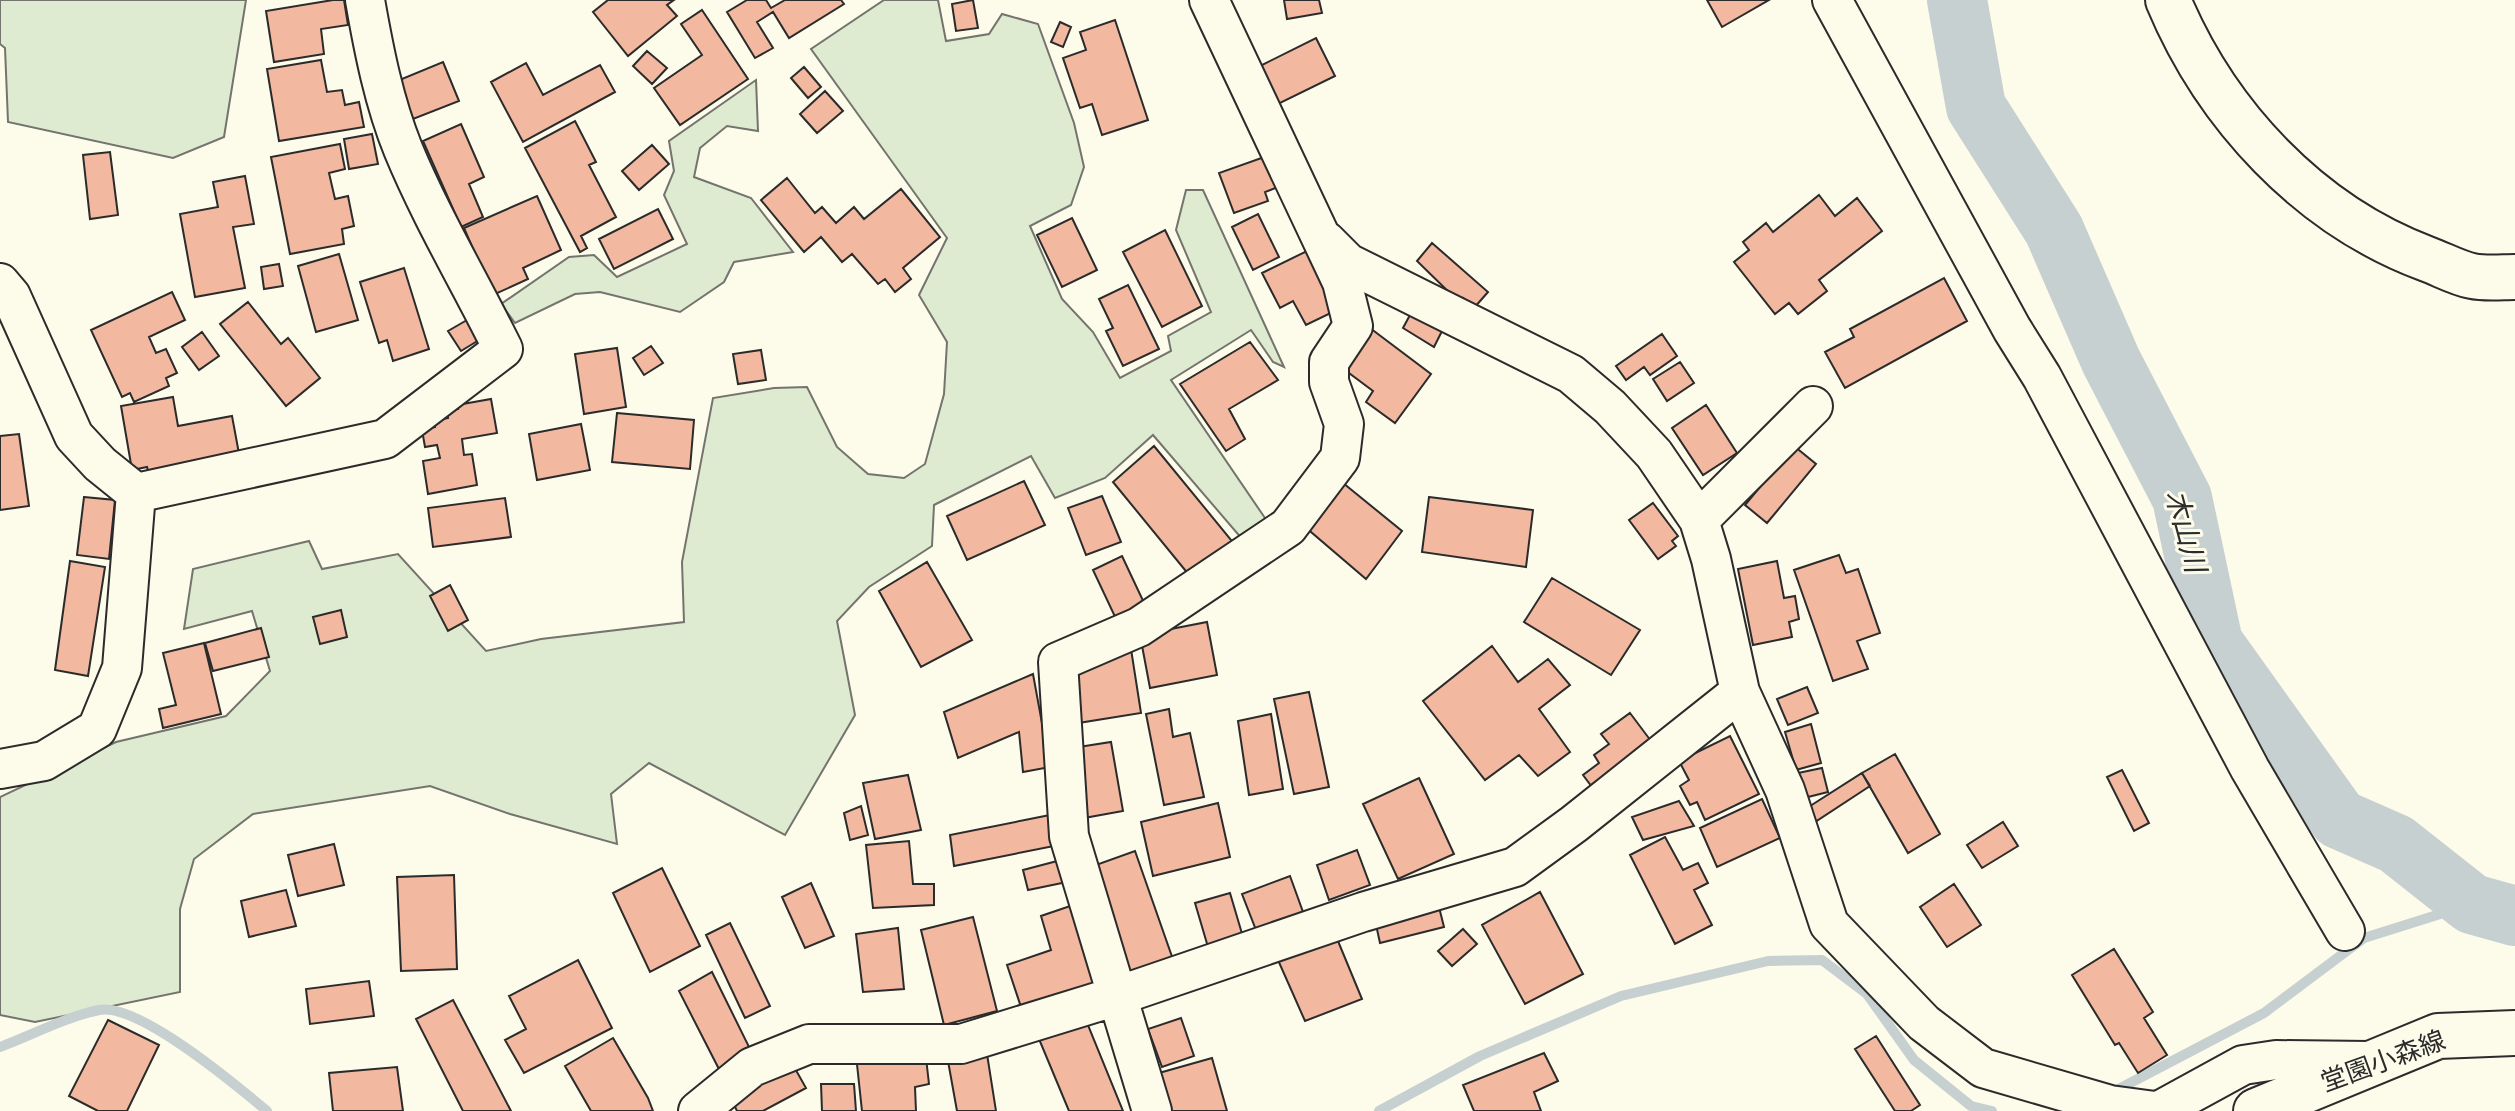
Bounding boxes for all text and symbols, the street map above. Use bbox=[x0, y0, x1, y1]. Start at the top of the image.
water label: 木山川 bbox=[2159, 486, 2213, 579]
street label: 堂園小森線 bbox=[2317, 1025, 2450, 1098]

